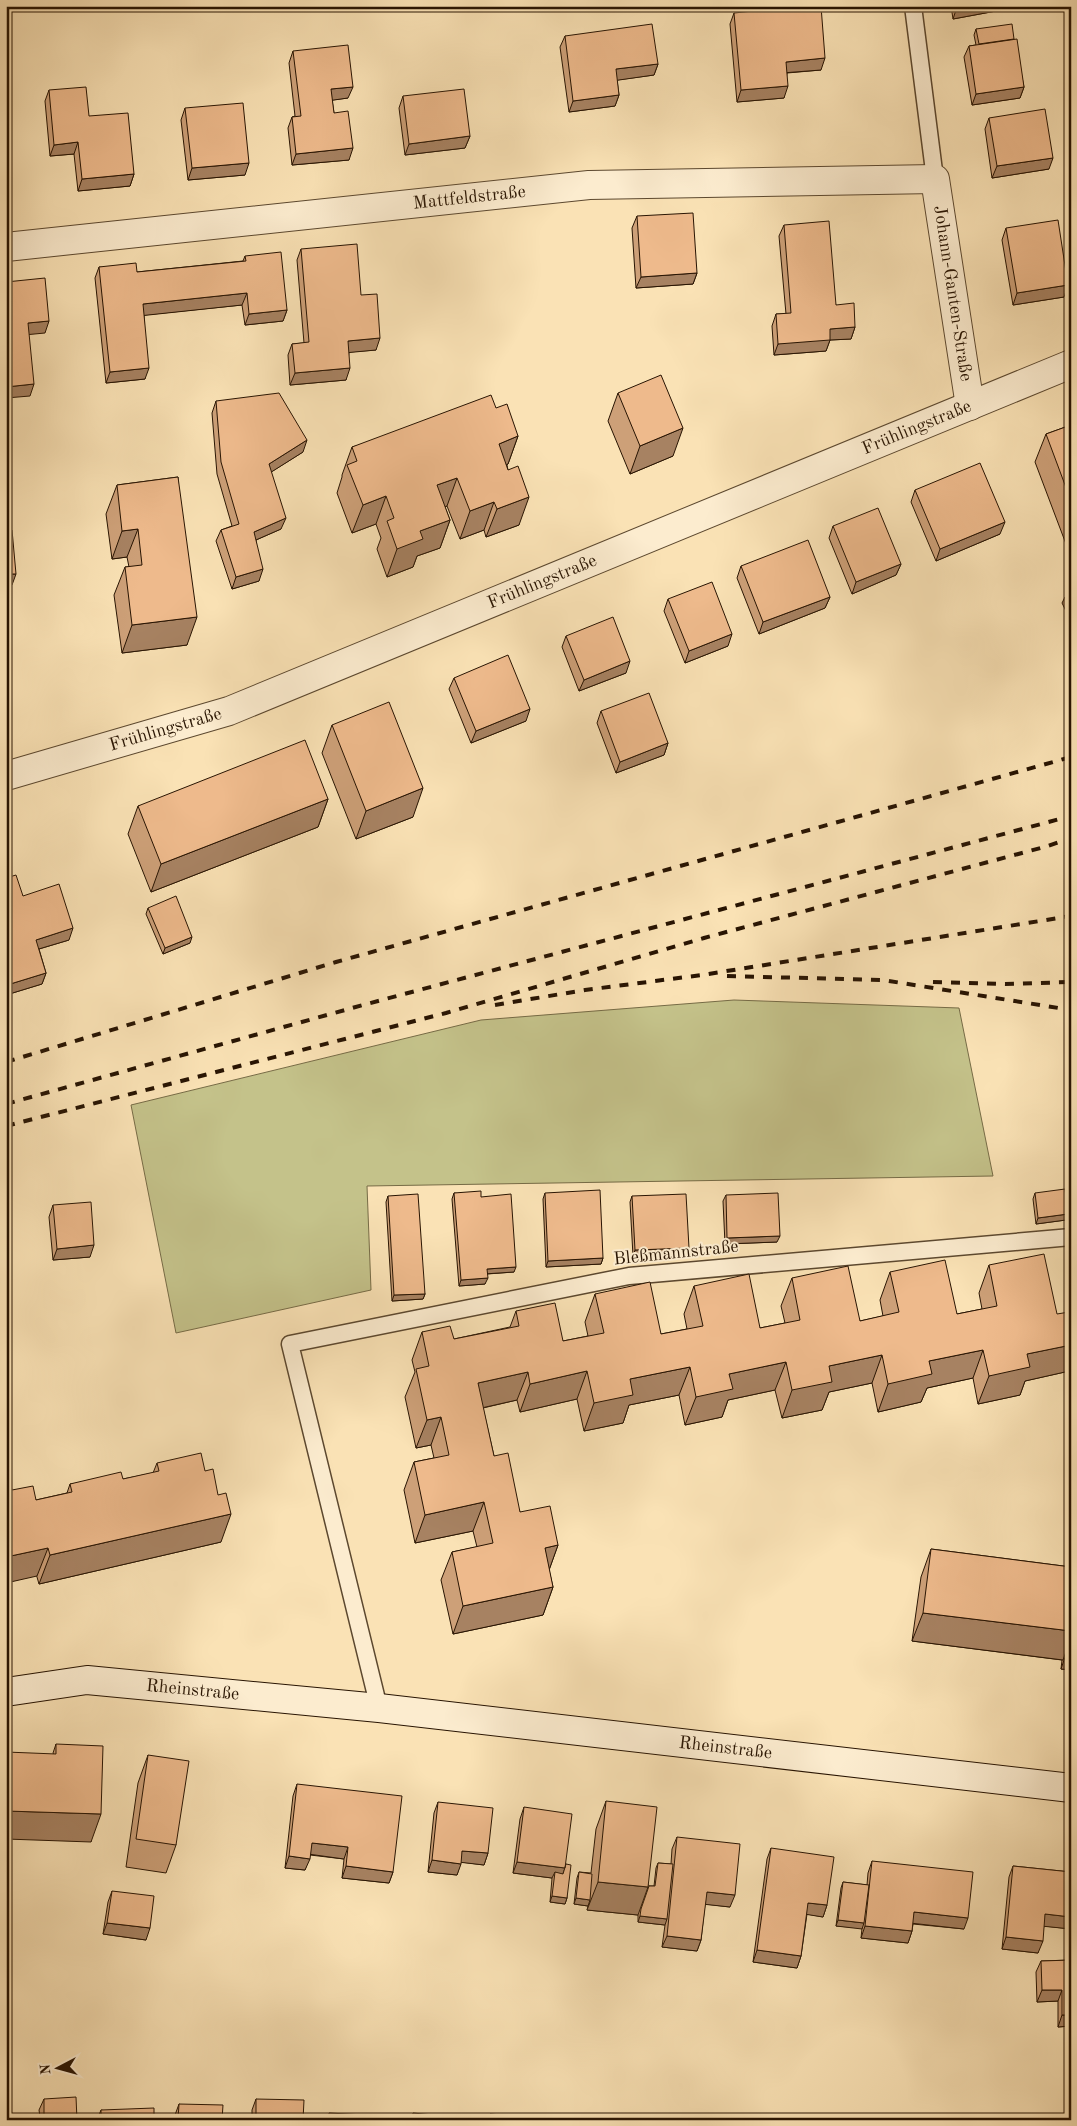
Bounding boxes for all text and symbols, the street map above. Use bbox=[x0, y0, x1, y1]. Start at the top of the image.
street label: Mattfeldstraße bbox=[412, 183, 527, 213]
street label: Johann-Ganten-Straße bbox=[930, 204, 975, 382]
street label: Frühlingstraße bbox=[859, 397, 974, 458]
street label: Frühlingstraße bbox=[485, 551, 599, 612]
street label: Frühlingstraße bbox=[107, 705, 224, 754]
street label: Bleßmannstraße bbox=[613, 1237, 739, 1269]
street label: Rheinstraße bbox=[145, 1677, 240, 1704]
street label: Rheinstraße bbox=[678, 1734, 773, 1762]
north arrow bbox=[32, 2044, 82, 2094]
text: N bbox=[39, 2063, 54, 2075]

